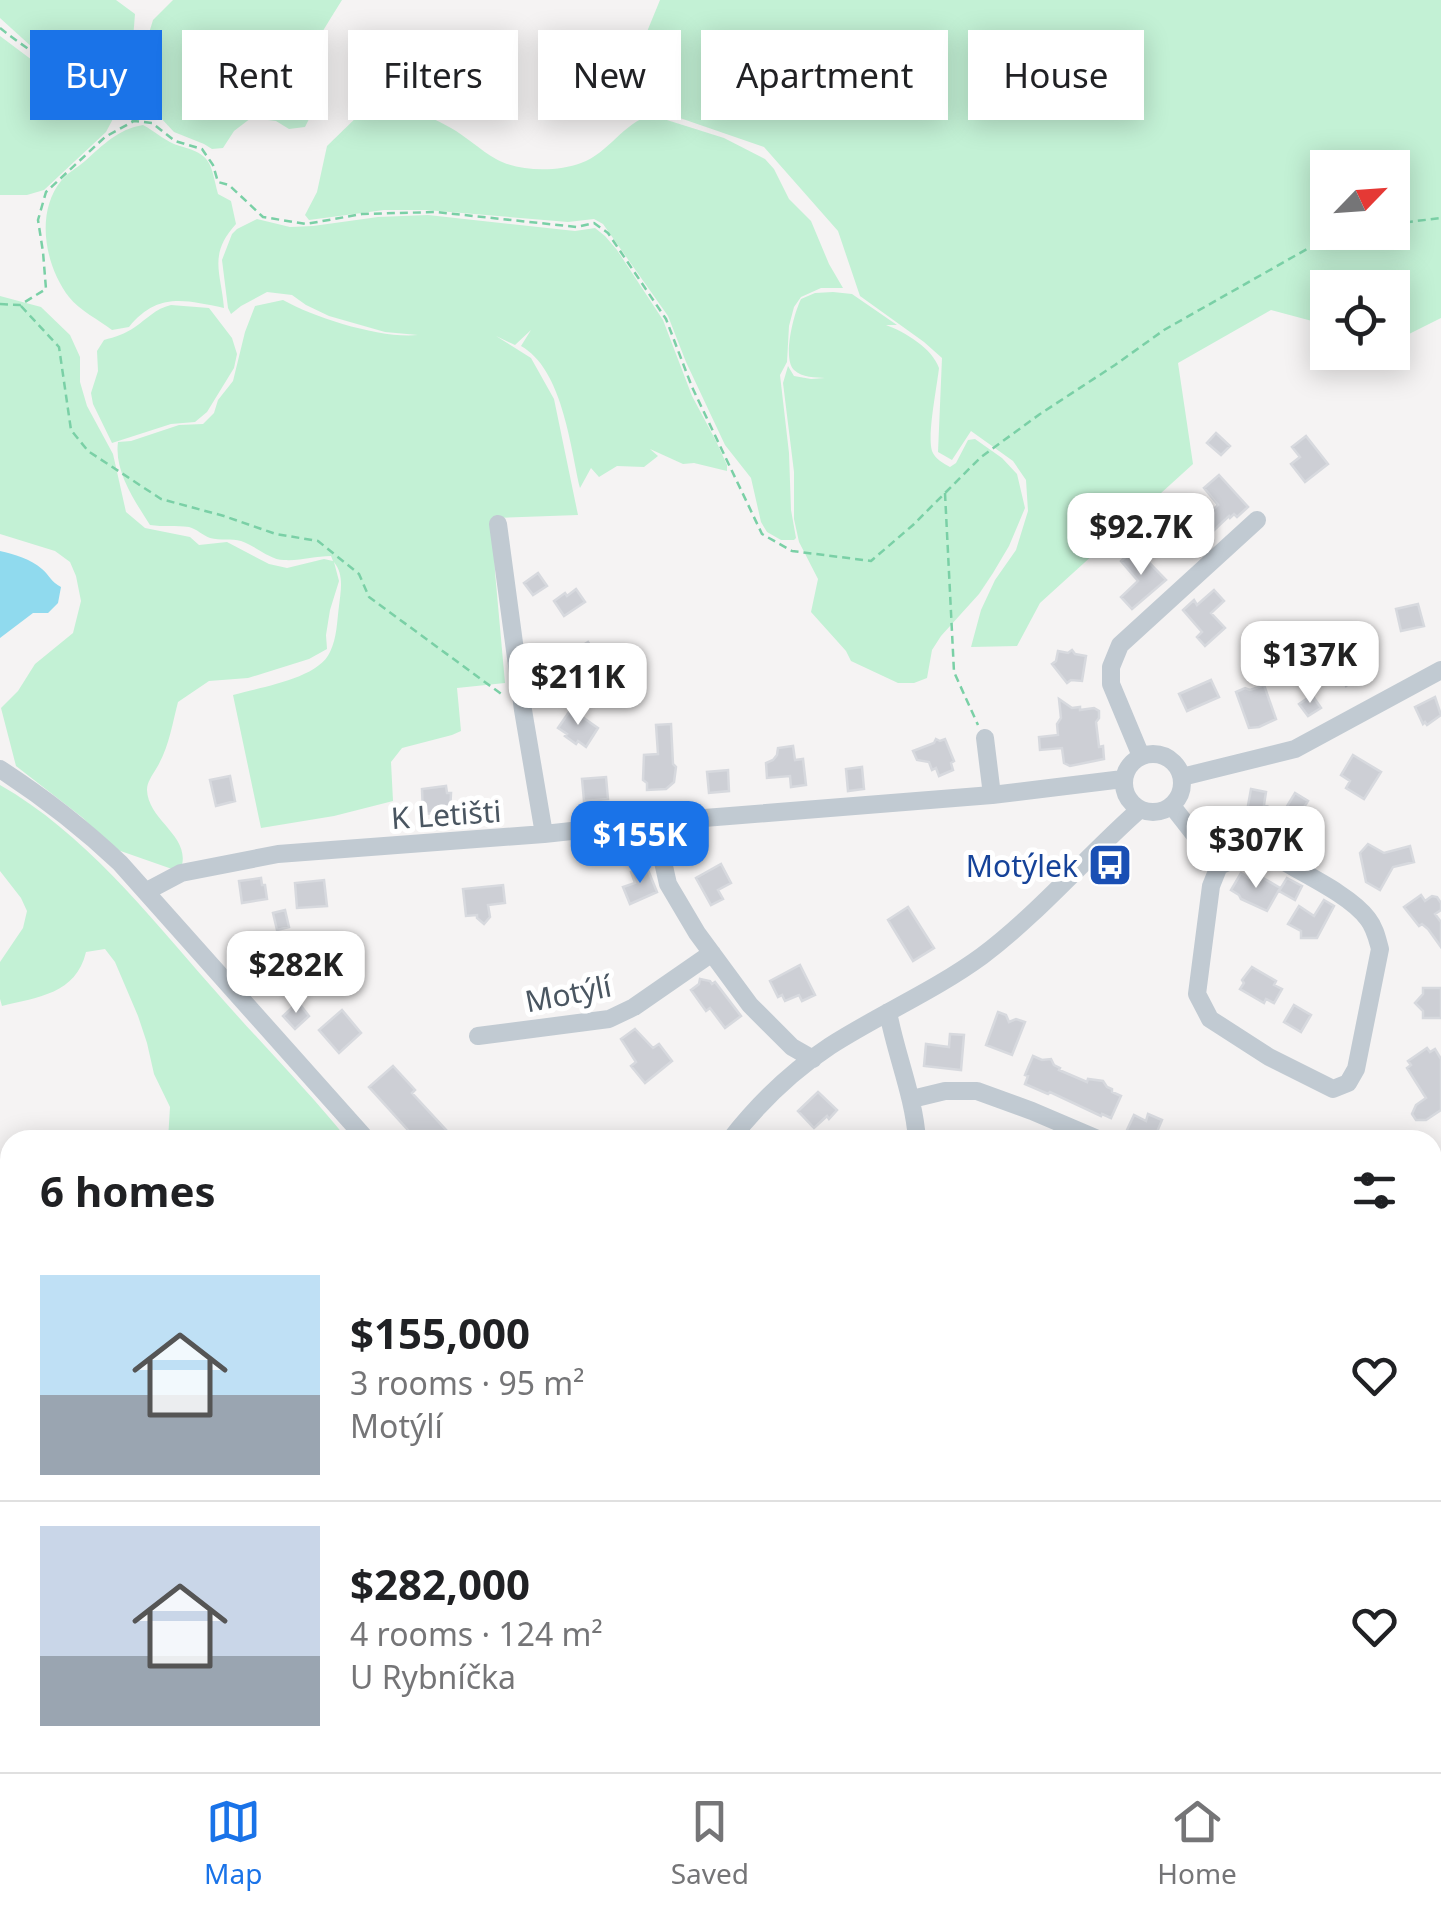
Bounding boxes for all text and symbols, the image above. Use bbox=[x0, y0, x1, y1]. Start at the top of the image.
chip: Buy bbox=[30, 30, 162, 120]
chip: Rent bbox=[182, 30, 328, 120]
chip: Filters bbox=[348, 30, 518, 120]
chip: New bbox=[538, 30, 681, 120]
chip: Apartment bbox=[701, 30, 948, 120]
chip: House bbox=[968, 30, 1144, 120]
north arrow bbox=[1310, 150, 1410, 250]
map controls bbox=[1310, 150, 1410, 370]
button: locate bbox=[1310, 270, 1410, 370]
pin: $92.7K bbox=[1060, 493, 1222, 578]
text: $92.7K bbox=[1089, 504, 1193, 547]
pin: $137K bbox=[1240, 621, 1380, 706]
text: $137K bbox=[1263, 632, 1357, 675]
pin: $211K bbox=[508, 643, 648, 728]
text: $211K bbox=[531, 654, 625, 697]
street label: K Letišti bbox=[389, 790, 503, 838]
pin: $155K bbox=[570, 801, 710, 886]
pin: $307K bbox=[1186, 806, 1326, 891]
text: $155K bbox=[593, 812, 687, 855]
text: $307K bbox=[1209, 817, 1303, 860]
bus stop icon: Motýlek bbox=[1087, 842, 1133, 888]
place label: Motýlek bbox=[966, 845, 1078, 886]
pin: $282K bbox=[226, 931, 366, 1016]
text: $282K bbox=[249, 942, 343, 985]
street label: Motýlí bbox=[521, 964, 616, 1021]
text: 6 homes bbox=[40, 1162, 216, 1219]
icon: filters bbox=[1347, 1163, 1402, 1218]
text: $155,000 bbox=[350, 1304, 530, 1361]
icon: home bbox=[120, 1315, 240, 1435]
icon: heart bbox=[1347, 1348, 1402, 1403]
text: 3 rooms · 95 m² bbox=[350, 1361, 584, 1404]
text: Motýlí bbox=[350, 1404, 443, 1447]
text: $282,000 bbox=[350, 1555, 530, 1612]
icon: home bbox=[120, 1566, 240, 1686]
icon: heart bbox=[1347, 1599, 1402, 1654]
text: 4 rooms · 124 m² bbox=[350, 1612, 603, 1655]
text: U Rybníčka bbox=[350, 1655, 516, 1698]
tab: Map bbox=[204, 1794, 262, 1892]
tab: Saved bbox=[671, 1794, 749, 1892]
tab: Home bbox=[1157, 1794, 1237, 1892]

